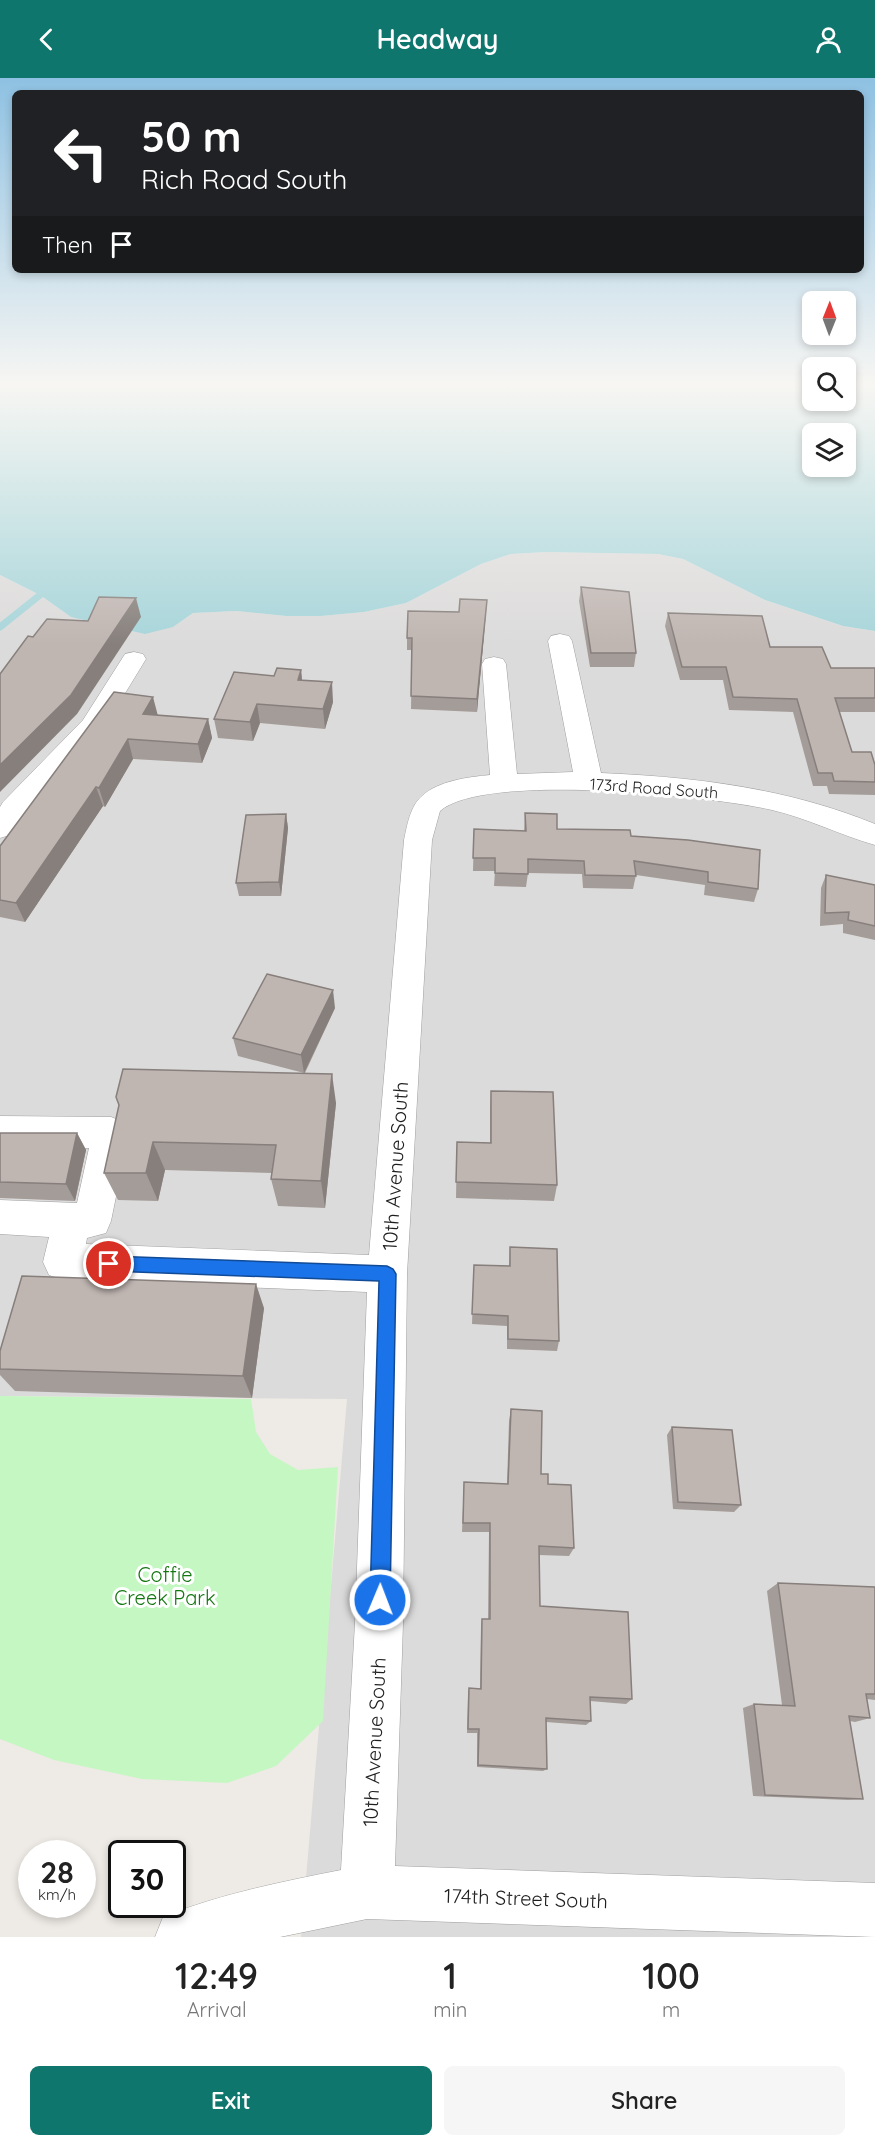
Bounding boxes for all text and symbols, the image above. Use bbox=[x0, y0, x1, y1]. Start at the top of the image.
text: Headway bbox=[377, 22, 498, 56]
icon: back bbox=[30, 23, 63, 56]
icon: person bbox=[812, 23, 845, 56]
text: 50 m bbox=[141, 110, 241, 163]
icon: left bbox=[42, 114, 120, 192]
text: Rich Road South bbox=[141, 162, 347, 196]
icon: arrive bbox=[105, 228, 138, 261]
text: Then bbox=[42, 231, 93, 259]
north arrow bbox=[802, 291, 856, 345]
map controls bbox=[802, 291, 856, 477]
button: search bbox=[802, 357, 856, 411]
button: layers bbox=[802, 423, 856, 477]
street label: 173rd Road South bbox=[589, 774, 719, 802]
street label: 10th Avenue South bbox=[377, 1081, 413, 1251]
pin bbox=[83, 1238, 134, 1289]
icon: arrive bbox=[92, 1247, 125, 1280]
park label: Coffie Creek Park bbox=[114, 1562, 216, 1610]
position arrow bbox=[348, 1568, 412, 1632]
street label: 10th Avenue South bbox=[357, 1657, 391, 1827]
speed limit sign: 30 bbox=[108, 1840, 186, 1918]
text: 28 bbox=[40, 1853, 74, 1891]
street label: 174th Street South bbox=[444, 1883, 608, 1913]
text: km/h bbox=[38, 1885, 76, 1904]
text: 12:49 bbox=[175, 1953, 258, 1998]
text: 1 bbox=[443, 1953, 457, 1998]
text: 100 bbox=[642, 1953, 700, 1998]
text: Arrival bbox=[187, 1997, 247, 2022]
text: min bbox=[433, 1997, 467, 2022]
text: m bbox=[662, 1997, 680, 2022]
button: Exit bbox=[30, 2066, 432, 2135]
button: Share bbox=[444, 2066, 845, 2135]

